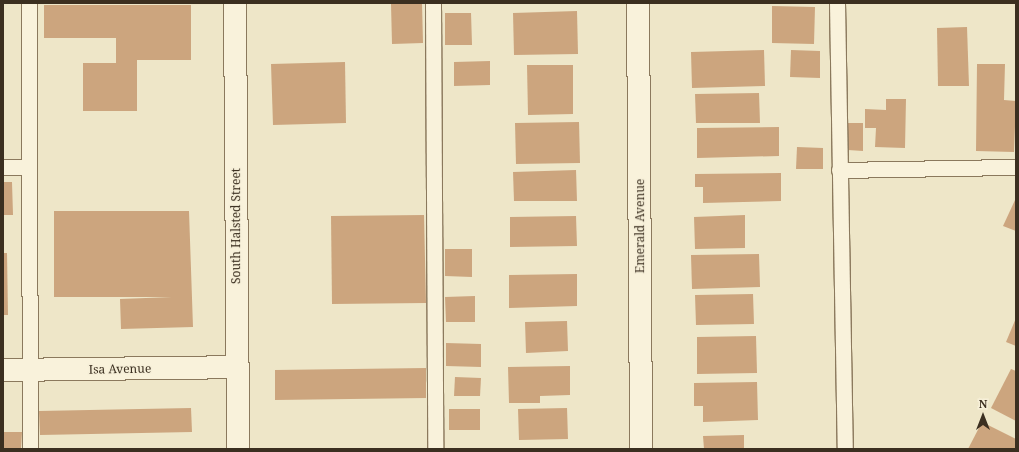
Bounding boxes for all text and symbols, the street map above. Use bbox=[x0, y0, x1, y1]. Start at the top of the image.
street label: South Halsted Street bbox=[229, 168, 243, 284]
street label: Emerald Avenue bbox=[633, 179, 647, 273]
street label: Isa Avenue bbox=[89, 361, 151, 377]
north arrow bbox=[963, 396, 1003, 436]
text: N bbox=[979, 396, 987, 411]

